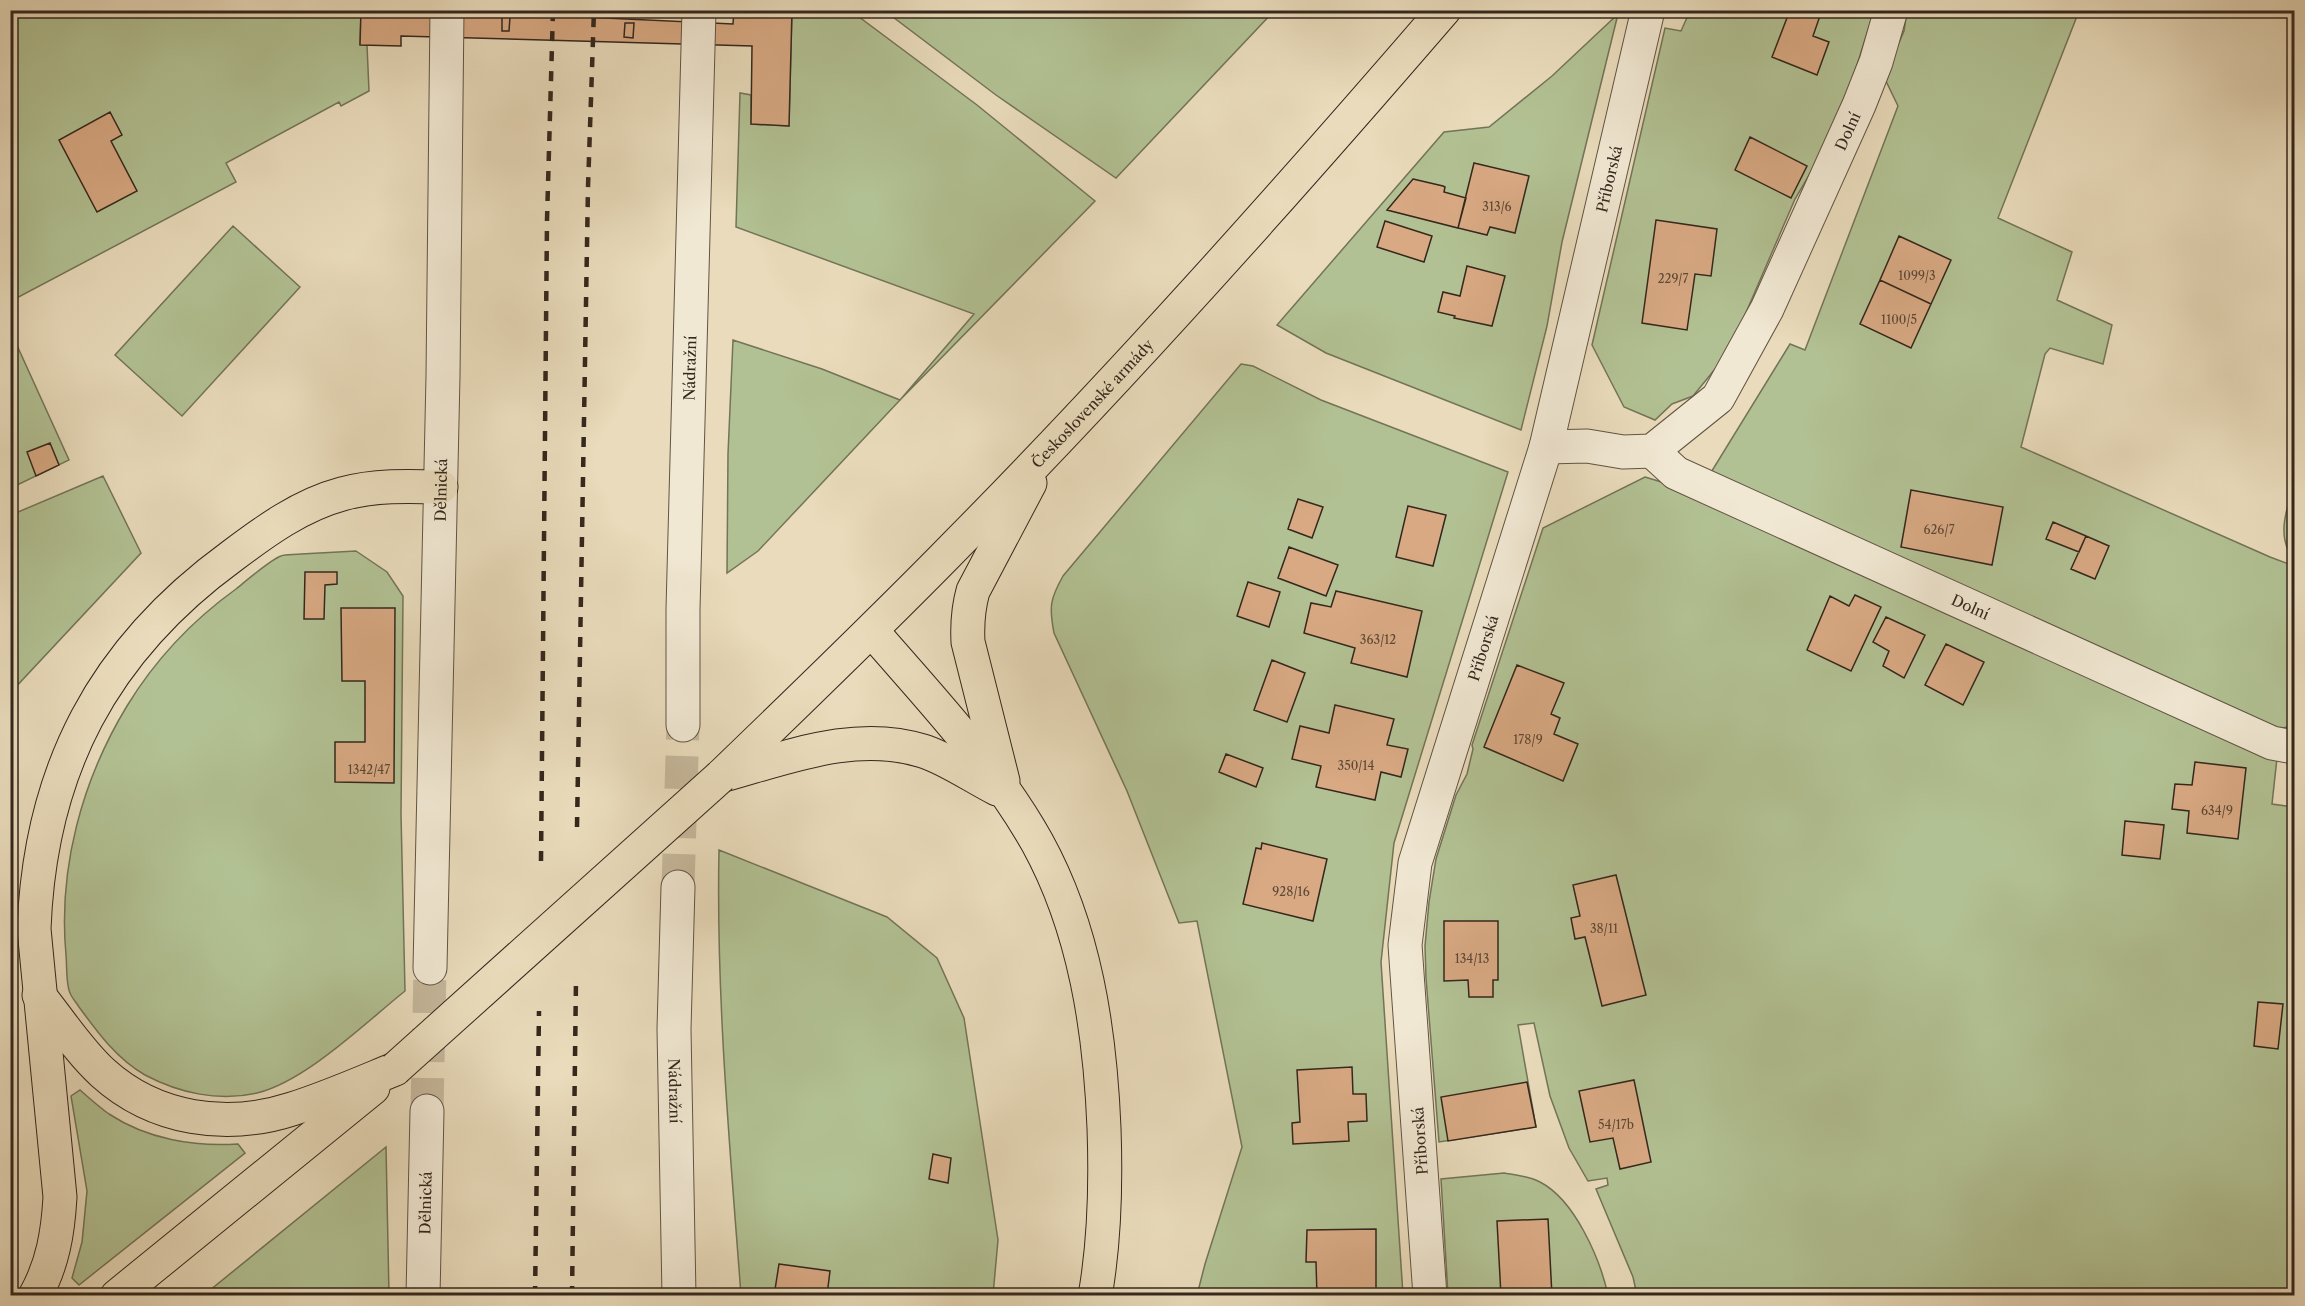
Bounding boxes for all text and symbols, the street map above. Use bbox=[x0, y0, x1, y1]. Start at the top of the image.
street label: Dolní bbox=[1830, 109, 1864, 153]
street label: Příborská bbox=[1592, 143, 1626, 214]
house number: 313/6 bbox=[1482, 199, 1512, 214]
house number: 1099/3 bbox=[1898, 268, 1936, 283]
house number: 229/7 bbox=[1658, 271, 1688, 286]
house number: 1100/5 bbox=[1881, 312, 1917, 327]
street label: Československé armády bbox=[1027, 334, 1157, 472]
street label: Nádražní bbox=[679, 335, 700, 401]
street label: Dělnická bbox=[430, 458, 451, 522]
house number: 626/7 bbox=[1923, 522, 1955, 537]
street label: Dolní bbox=[1949, 590, 1993, 624]
street label: Příborská bbox=[1463, 612, 1502, 683]
house number: 363/12 bbox=[1360, 632, 1396, 647]
house number: 178/9 bbox=[1513, 732, 1543, 747]
house number: 350/14 bbox=[1338, 758, 1374, 773]
house number: 1342/47 bbox=[348, 762, 390, 777]
house number: 634/9 bbox=[2201, 803, 2233, 818]
house number: 928/16 bbox=[1272, 884, 1310, 899]
house number: 38/11 bbox=[1590, 921, 1618, 936]
house number: 134/13 bbox=[1455, 951, 1489, 966]
street label: Nádražní bbox=[665, 1058, 685, 1124]
street label: Příborská bbox=[1408, 1106, 1432, 1176]
house number: 54/17b bbox=[1598, 1117, 1634, 1132]
street label: Dělnická bbox=[415, 1171, 435, 1235]

